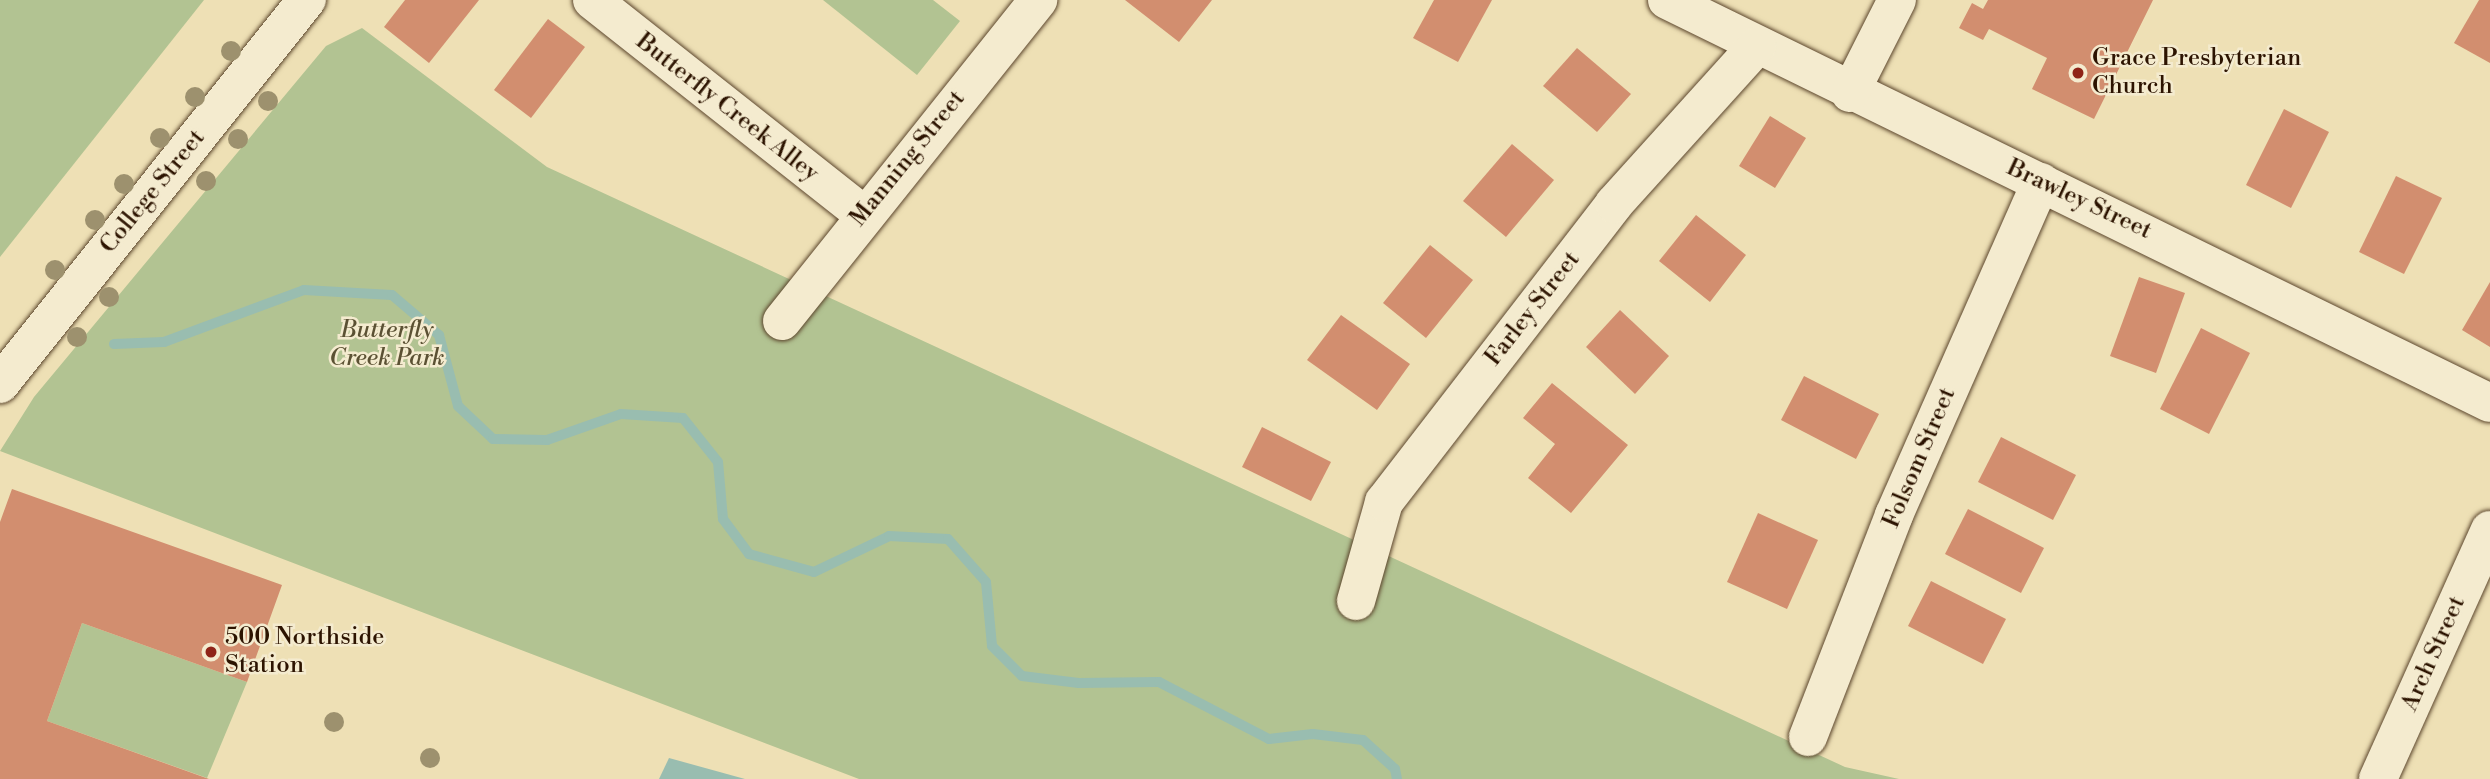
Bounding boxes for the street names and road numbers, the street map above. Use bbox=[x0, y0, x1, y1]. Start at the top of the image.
street label: Butterfly Creek Alley bbox=[630, 28, 824, 188]
street label: Manning Street bbox=[844, 85, 972, 233]
street label: College Street bbox=[94, 124, 212, 260]
street label: Brawley Street bbox=[2002, 154, 2156, 246]
street label: Farley Street bbox=[1479, 246, 1587, 372]
street label: Folsom Street bbox=[1877, 383, 1963, 533]
street label: Arch Street bbox=[2396, 592, 2472, 716]

